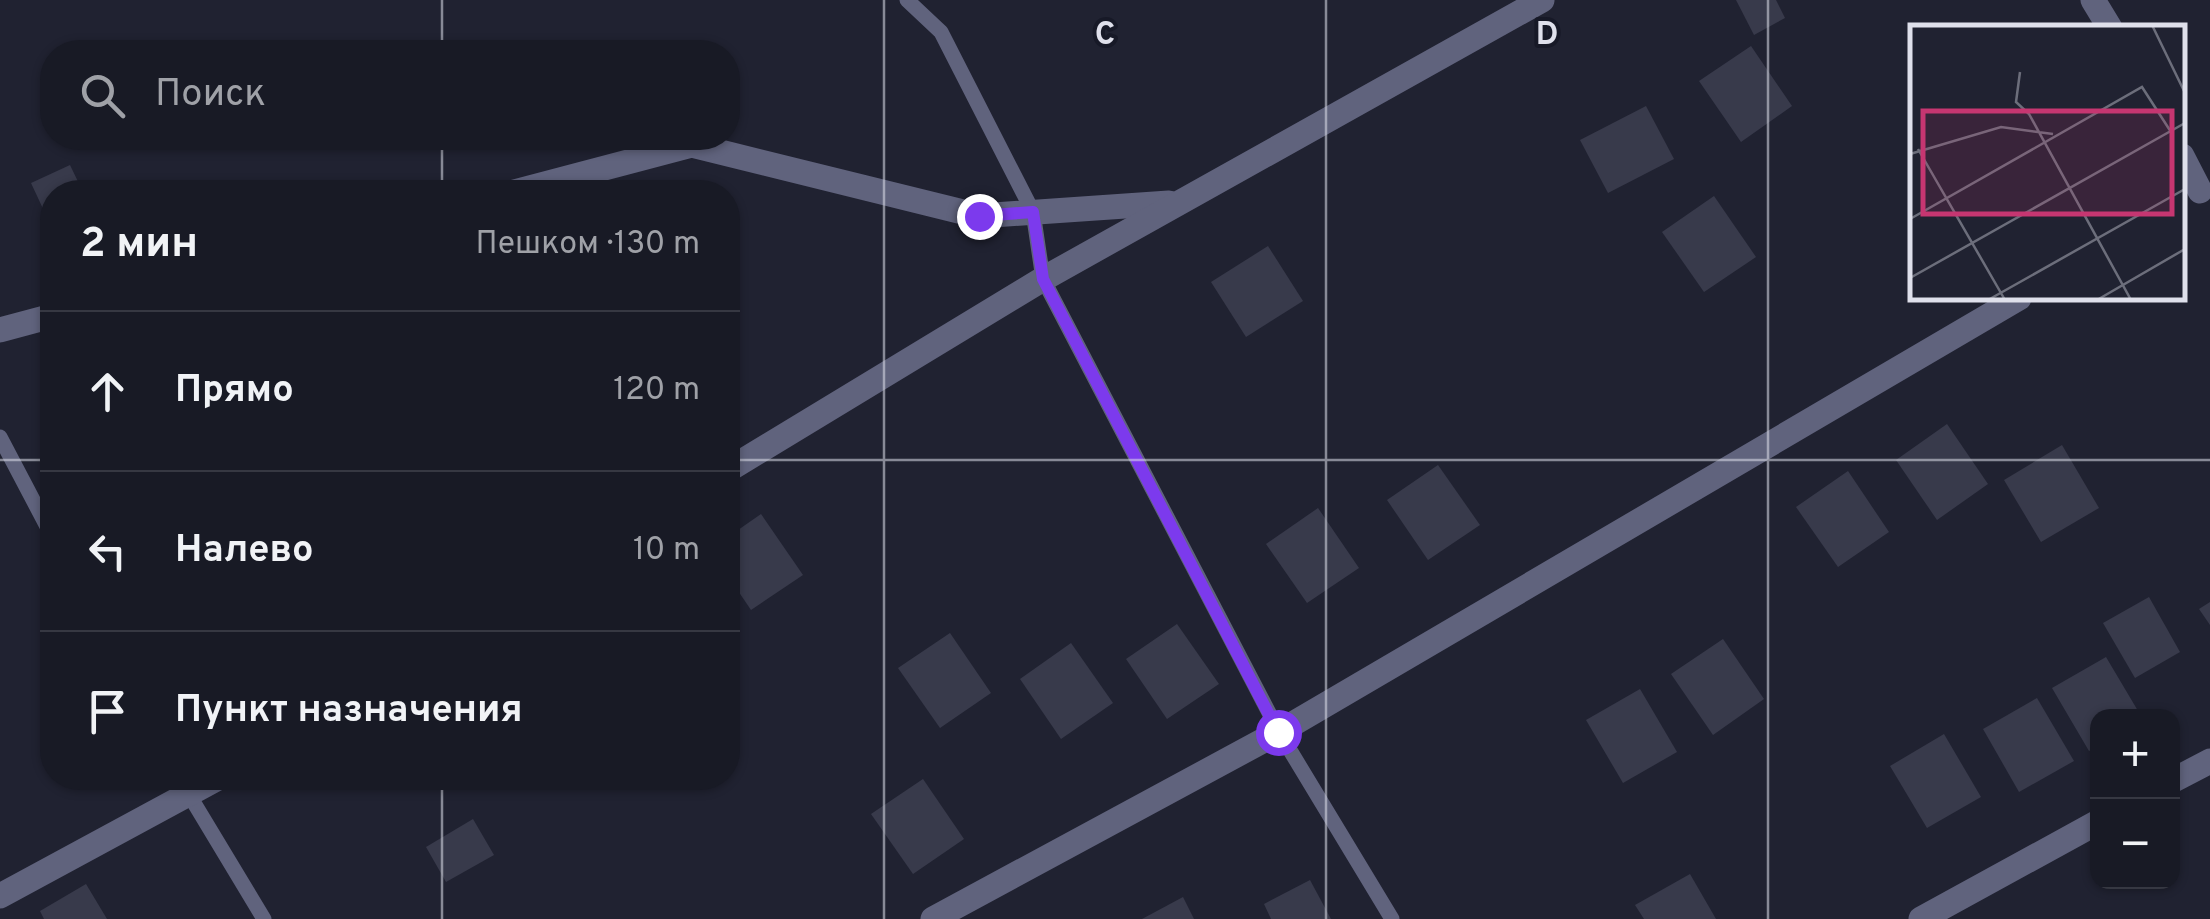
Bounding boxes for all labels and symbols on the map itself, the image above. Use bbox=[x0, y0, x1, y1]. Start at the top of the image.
text: C bbox=[1095, 16, 1115, 56]
text: D bbox=[1536, 16, 1558, 56]
inset map bbox=[1910, 25, 2185, 300]
route end bbox=[957, 194, 1003, 240]
route start bbox=[1256, 710, 1302, 756]

